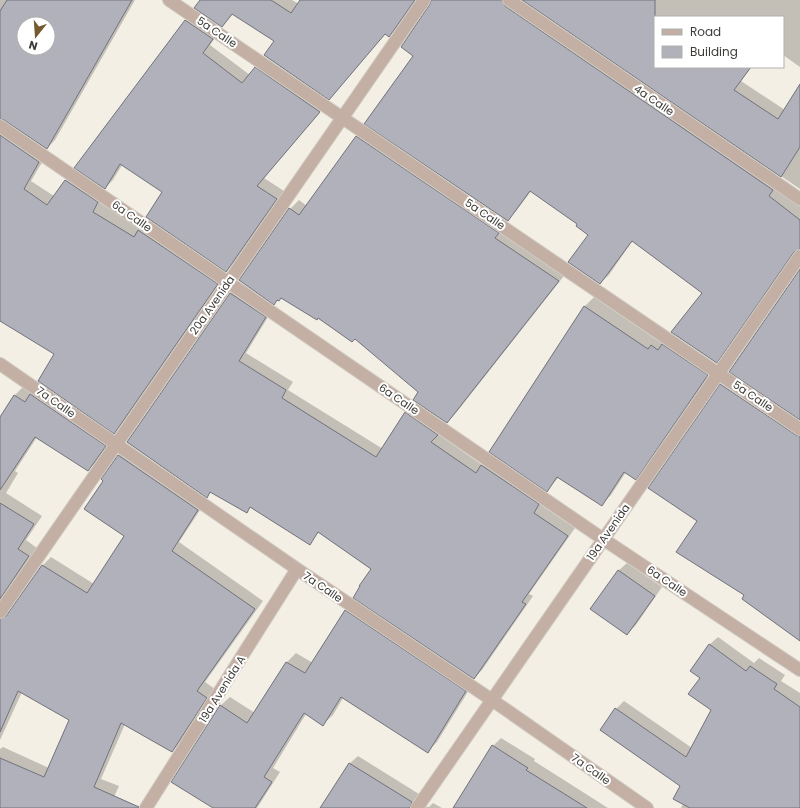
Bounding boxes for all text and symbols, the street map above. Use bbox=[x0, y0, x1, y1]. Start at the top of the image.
street label: 5a Calle bbox=[194, 13, 240, 51]
north arrow bbox=[16, 16, 56, 56]
legend bbox=[654, 16, 784, 68]
text: Road bbox=[690, 23, 721, 40]
text: N bbox=[27, 37, 39, 54]
text: Building bbox=[690, 43, 738, 60]
street label: 4a Calle bbox=[631, 81, 677, 119]
street label: 5a Calle bbox=[462, 195, 508, 233]
street label: 6a Calle bbox=[109, 196, 155, 236]
street label: 20a Avenida bbox=[186, 272, 238, 338]
street label: 5a Calle bbox=[730, 377, 776, 415]
street label: 6a Calle bbox=[376, 380, 422, 418]
street label: 7a Calle bbox=[33, 383, 79, 421]
street label: 19a Avenida bbox=[583, 500, 633, 564]
street label: 6a Calle bbox=[644, 562, 690, 600]
street label: 7a Calle bbox=[300, 568, 346, 606]
street label: 19a Avenida A bbox=[195, 652, 249, 726]
street label: 7a Calle bbox=[568, 750, 614, 788]

